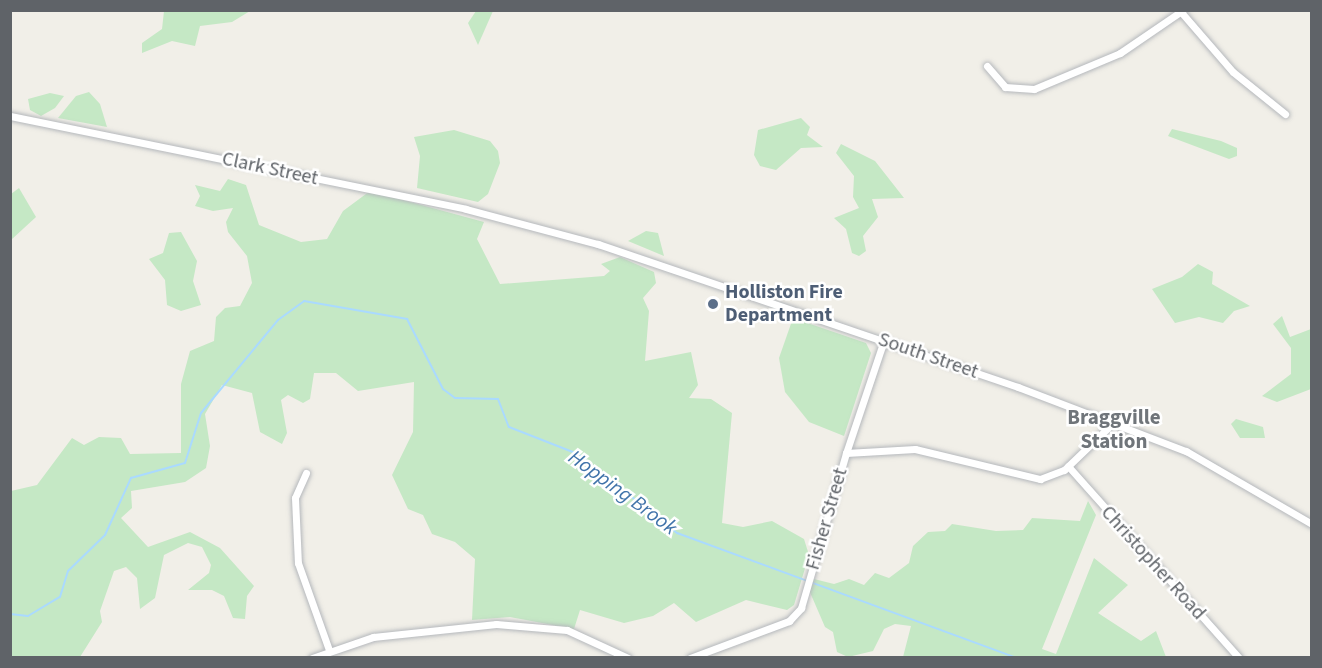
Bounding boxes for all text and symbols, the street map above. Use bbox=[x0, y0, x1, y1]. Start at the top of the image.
street label: Clark Street bbox=[220, 147, 320, 191]
place label: Holliston Fire Department bbox=[725, 280, 843, 327]
marker: Holliston Fire Department bbox=[706, 297, 720, 311]
street label: South Street bbox=[875, 328, 981, 384]
district label: Braggville Station bbox=[1067, 404, 1161, 454]
water label: Hopping Brook bbox=[564, 444, 682, 540]
street label: Fisher Street bbox=[801, 465, 853, 573]
street label: Christopher Road bbox=[1095, 501, 1211, 625]

